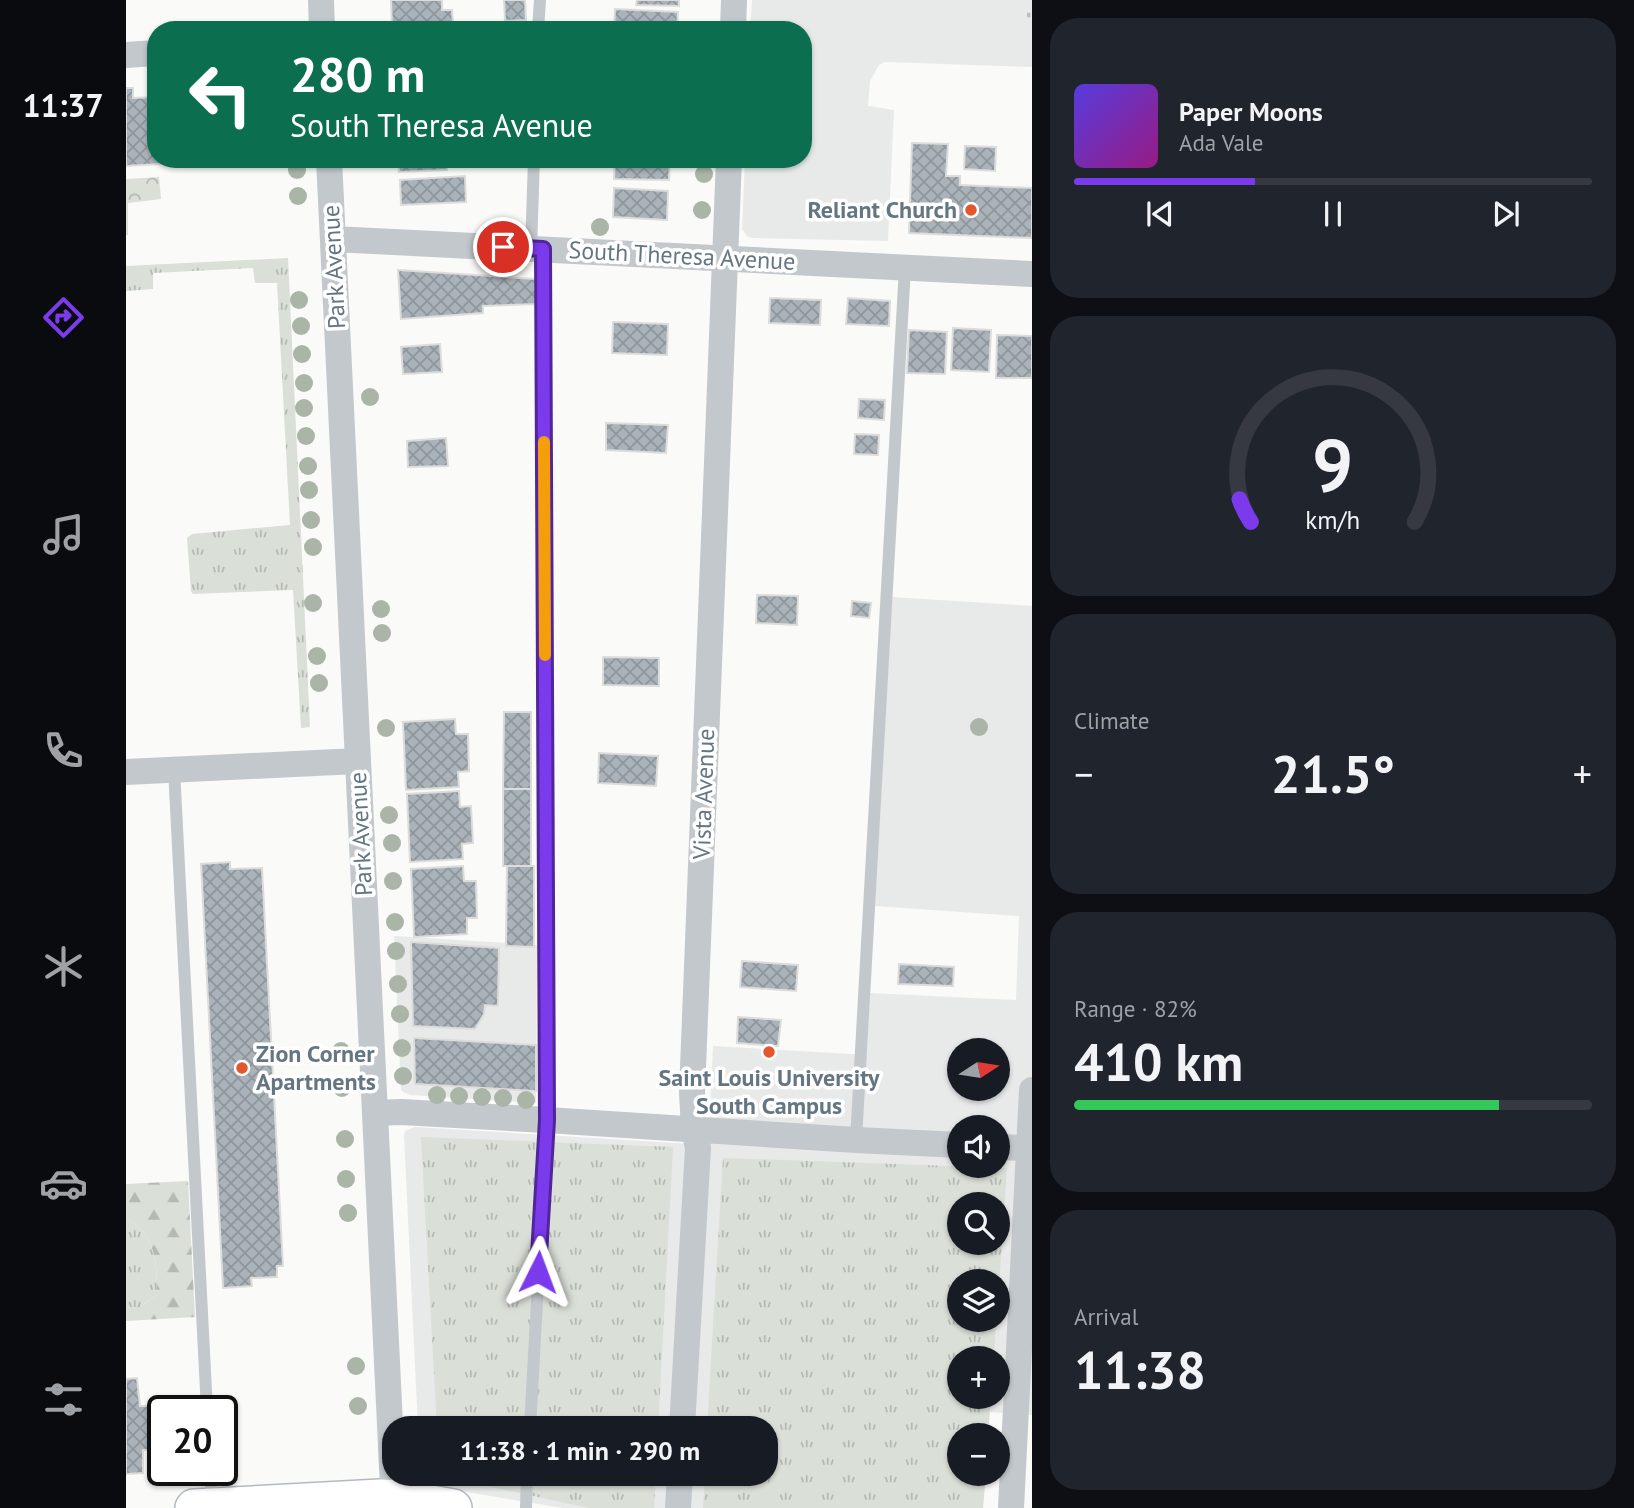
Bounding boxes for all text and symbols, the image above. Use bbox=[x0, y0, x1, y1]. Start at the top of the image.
text: 280 m bbox=[290, 42, 425, 106]
icon: left bbox=[175, 49, 266, 140]
text: 11:37 bbox=[22, 84, 104, 126]
text: Paper Moons bbox=[1179, 95, 1323, 128]
text: South Theresa Avenue bbox=[290, 104, 593, 146]
text: Ada Vale bbox=[1179, 128, 1263, 157]
place label: Reliant Church bbox=[808, 194, 957, 225]
icon: previous bbox=[1141, 195, 1179, 233]
icon: pause bbox=[1314, 195, 1352, 233]
icon: next bbox=[1487, 195, 1525, 233]
marker: Reliant Church bbox=[963, 202, 979, 218]
street label: Park Avenue bbox=[315, 204, 352, 330]
pin bbox=[473, 217, 533, 277]
icon: arrive bbox=[484, 228, 522, 266]
street label: South Theresa Avenue bbox=[568, 234, 796, 277]
icon: directions bbox=[39, 293, 88, 342]
text: 9 bbox=[1312, 418, 1354, 512]
text: km/h bbox=[1306, 504, 1360, 536]
icon: music bbox=[39, 510, 88, 559]
text: Climate bbox=[1074, 706, 1149, 735]
icon: phone bbox=[39, 726, 88, 775]
street label: Vista Avenue bbox=[686, 728, 721, 861]
text: 21.5° bbox=[1271, 740, 1395, 807]
text: − bbox=[1074, 749, 1093, 798]
text: + bbox=[1573, 749, 1592, 798]
street label: Park Avenue bbox=[342, 771, 379, 897]
icon: climate bbox=[39, 942, 88, 991]
text: Range · 82% bbox=[1074, 994, 1197, 1023]
text: 410 km bbox=[1074, 1028, 1243, 1095]
place label: Zion Corner Apartments bbox=[256, 1038, 376, 1097]
north arrow bbox=[947, 1038, 1010, 1101]
map controls bbox=[947, 1038, 1010, 1486]
marker: Saint Louis University South Campus bbox=[761, 1044, 777, 1060]
marker: Zion Corner Apartments bbox=[234, 1060, 250, 1076]
place label: Saint Louis University South Campus bbox=[659, 1062, 880, 1121]
button: sound bbox=[947, 1115, 1010, 1178]
icon: car bbox=[39, 1159, 88, 1208]
button: search bbox=[947, 1192, 1010, 1255]
position arrow bbox=[501, 1235, 575, 1309]
button: layers bbox=[947, 1269, 1010, 1332]
text: Arrival bbox=[1074, 1302, 1138, 1331]
text: 11:38 bbox=[1074, 1336, 1206, 1403]
button: + bbox=[947, 1346, 1010, 1409]
icon: filters bbox=[39, 1375, 88, 1424]
speed limit sign: 20 bbox=[147, 1395, 238, 1486]
button: − bbox=[947, 1423, 1010, 1486]
text: 11:38 · 1 min · 290 m bbox=[460, 1434, 700, 1467]

